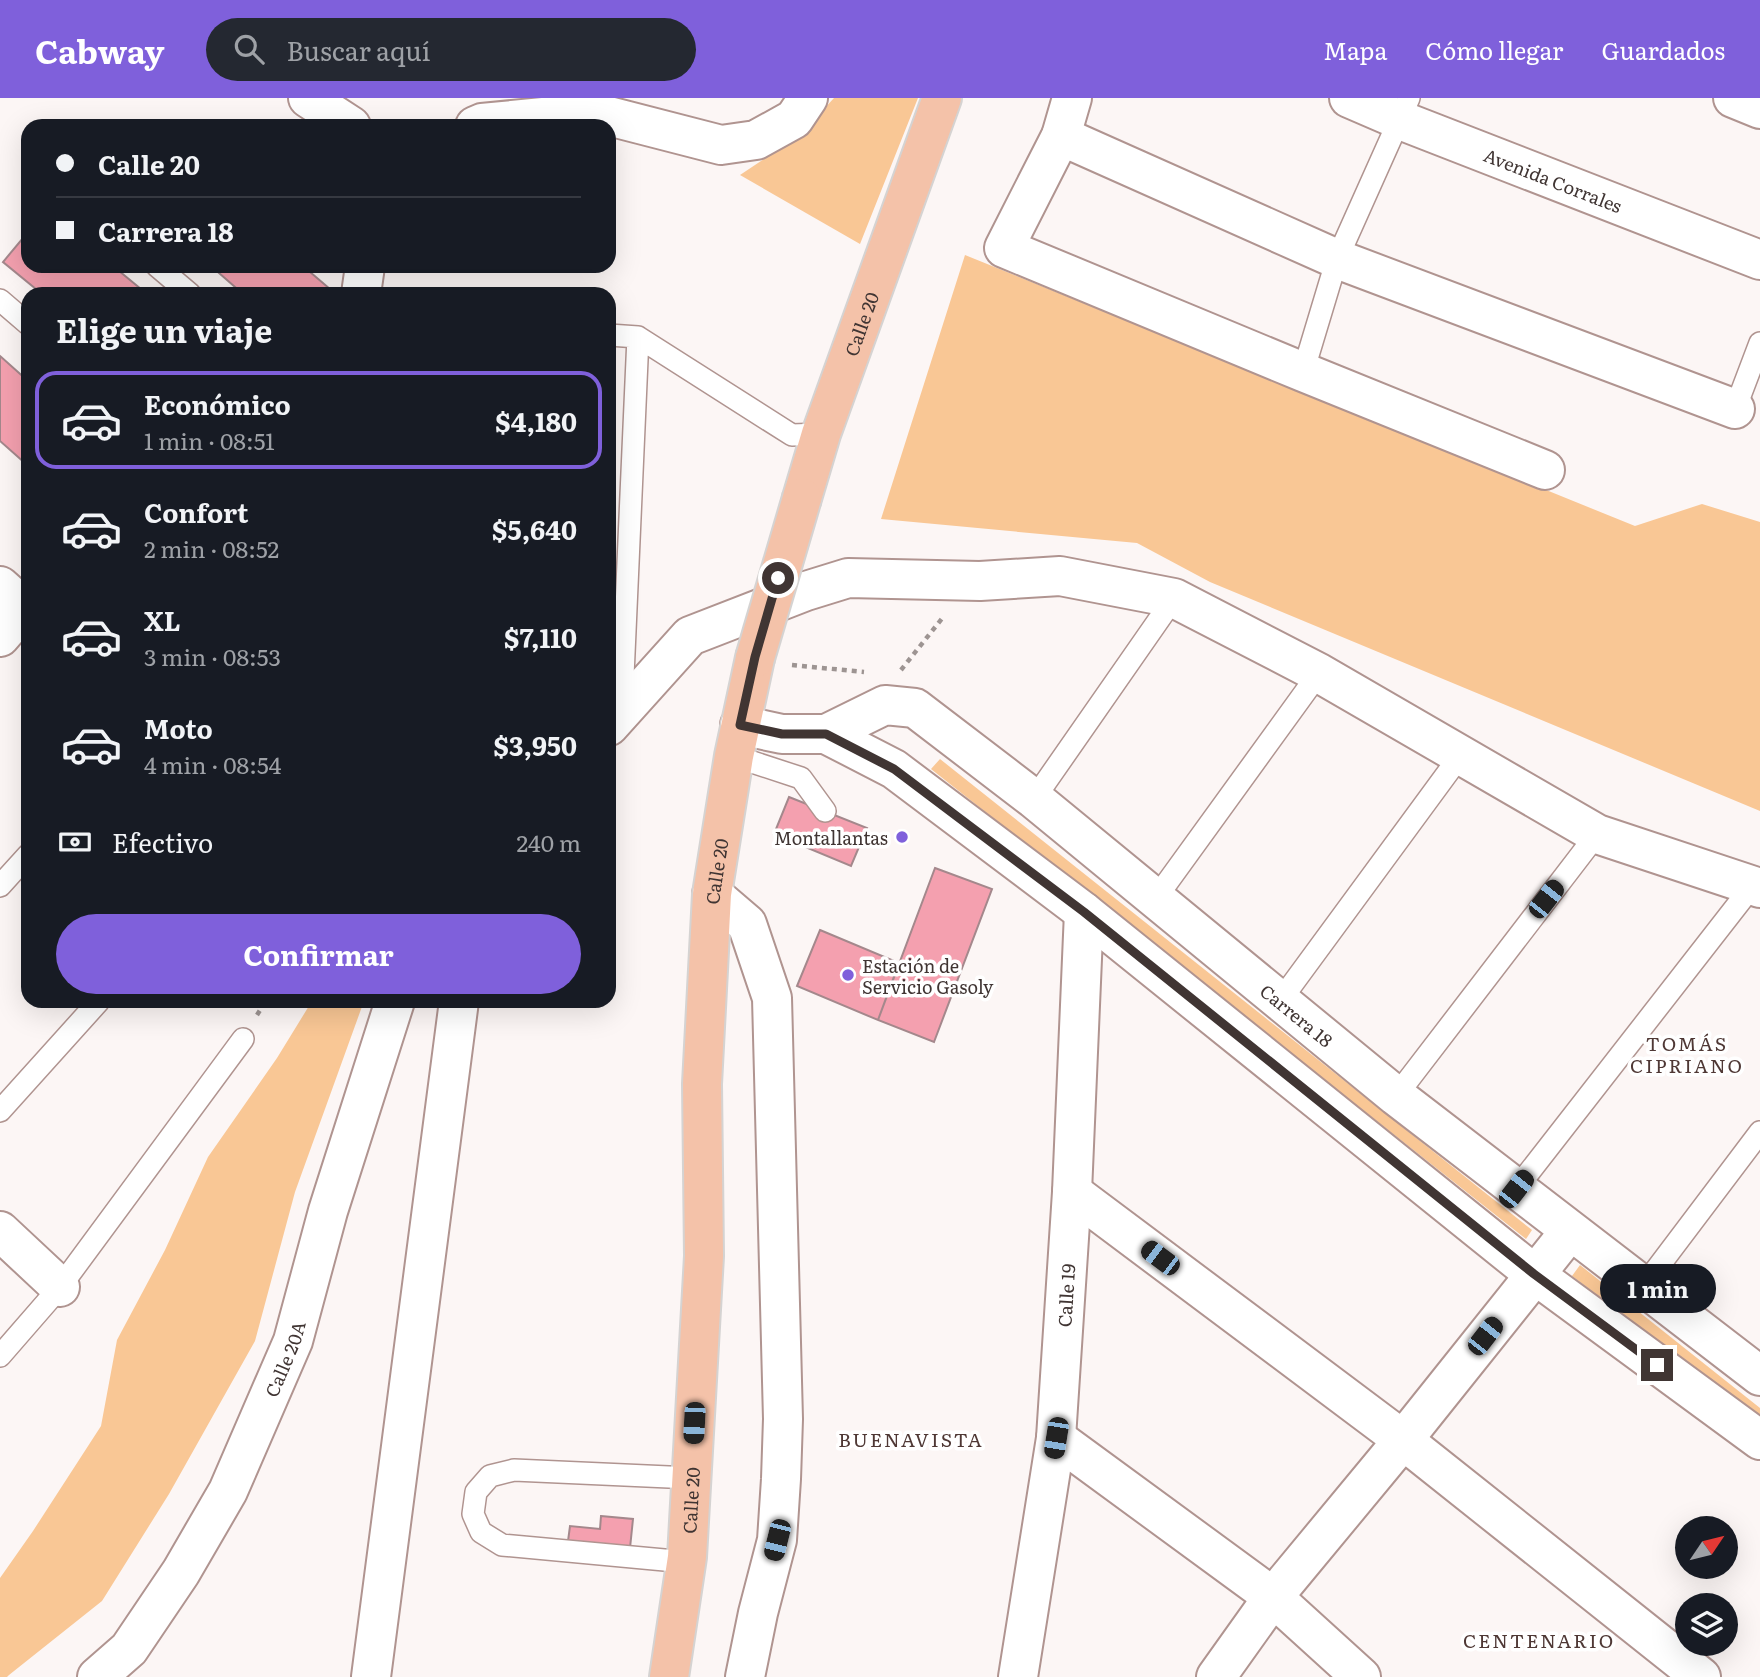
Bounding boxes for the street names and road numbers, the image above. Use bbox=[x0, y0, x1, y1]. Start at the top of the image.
street label: Avenida Corrales bbox=[1480, 141, 1626, 219]
street label: Calle 20 bbox=[837, 288, 885, 360]
street label: Calle 20 bbox=[698, 836, 734, 905]
street label: Carrera 18 bbox=[1255, 977, 1339, 1053]
street label: Calle 19 bbox=[1050, 1263, 1081, 1328]
street label: Calle 20A bbox=[257, 1318, 311, 1401]
street label: Calle 20 bbox=[675, 1466, 706, 1534]

